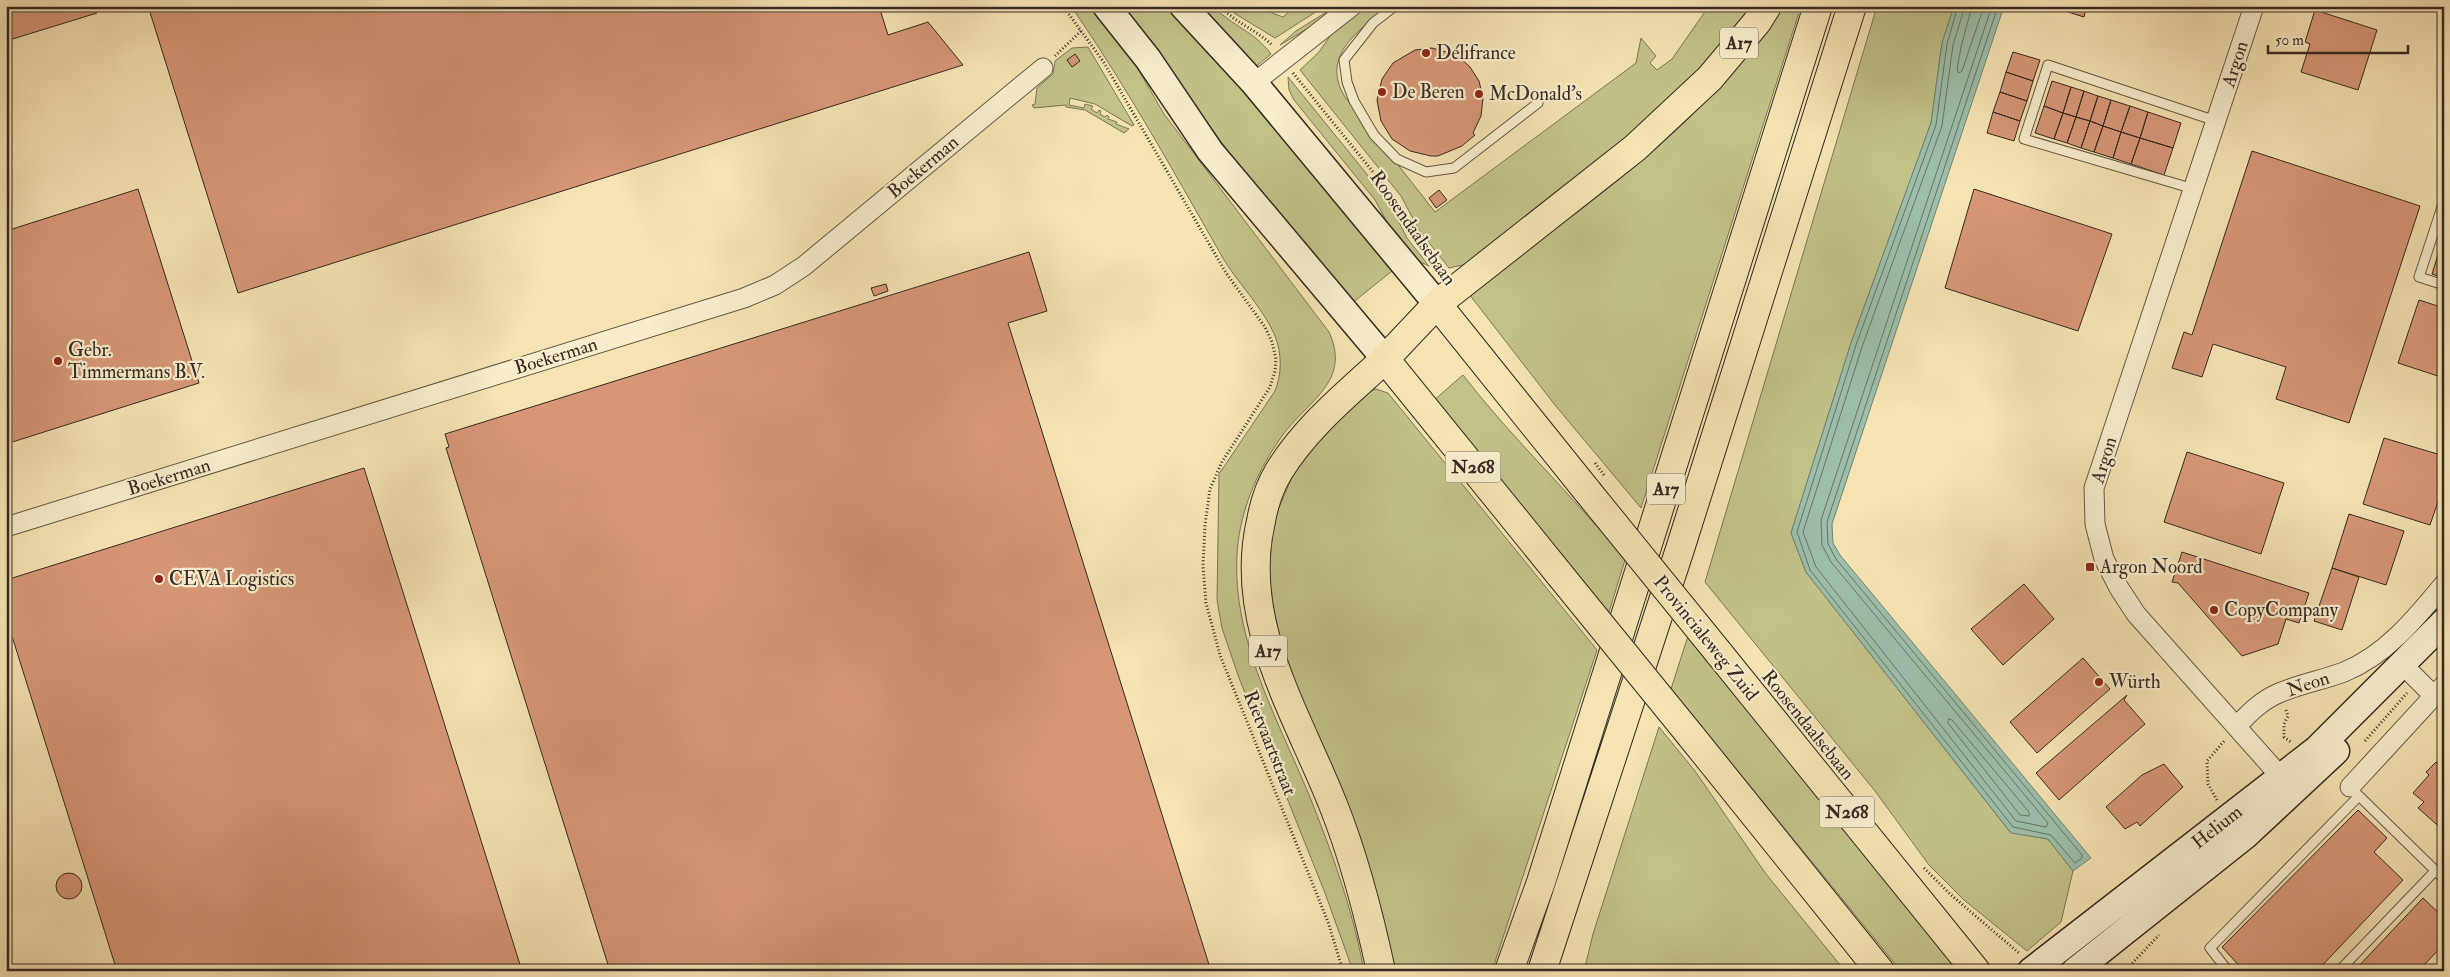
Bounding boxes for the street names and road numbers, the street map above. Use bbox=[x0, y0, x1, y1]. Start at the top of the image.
road number: A17 bbox=[1720, 28, 1758, 58]
street label: Argon bbox=[2216, 38, 2254, 91]
street label: Boekerman bbox=[882, 130, 964, 204]
street label: Roosendaalsebaan bbox=[1364, 166, 1462, 290]
street label: Boekerman bbox=[512, 332, 601, 380]
street label: Argon bbox=[2085, 434, 2122, 487]
road number: N268 bbox=[1446, 452, 1500, 482]
street label: Boekerman bbox=[125, 453, 214, 501]
road number: A17 bbox=[1647, 474, 1685, 504]
street label: Provincialeweg Zuid bbox=[1648, 570, 1764, 706]
road number: A17 bbox=[1249, 636, 1287, 666]
street label: Roosendaalsebaan bbox=[1756, 665, 1860, 785]
street label: Neon bbox=[2284, 666, 2333, 702]
street label: Rietvaartstraat bbox=[1238, 687, 1302, 799]
road number: N268 bbox=[1820, 796, 1874, 828]
street label: Helium bbox=[2187, 800, 2247, 854]

